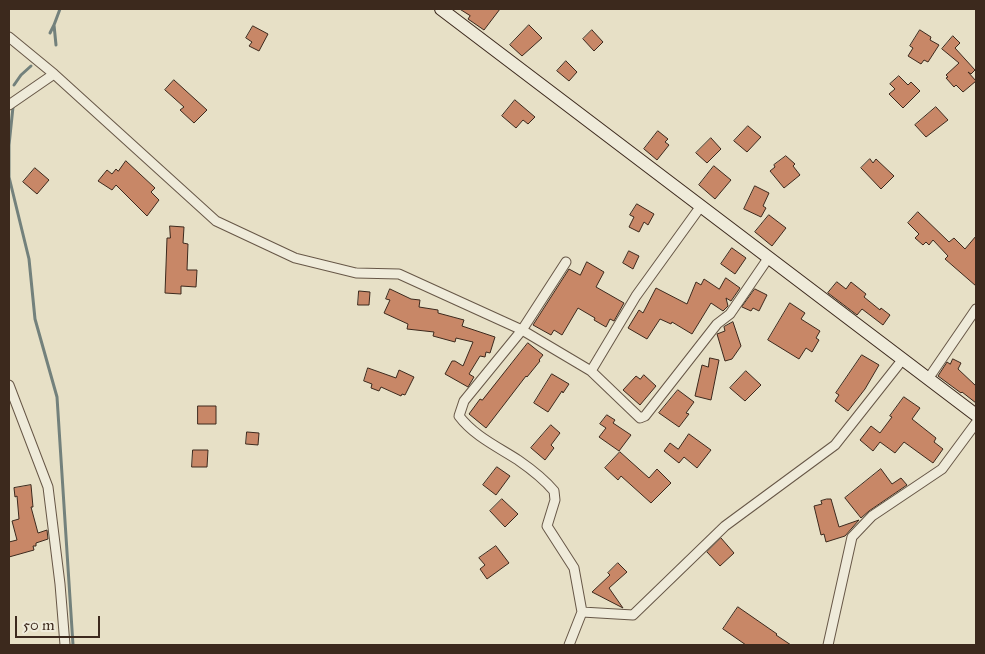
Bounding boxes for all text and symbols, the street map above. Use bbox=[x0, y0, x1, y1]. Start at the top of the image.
scale bar bbox=[18, 606, 102, 638]
text: 50 m bbox=[23, 616, 55, 634]

